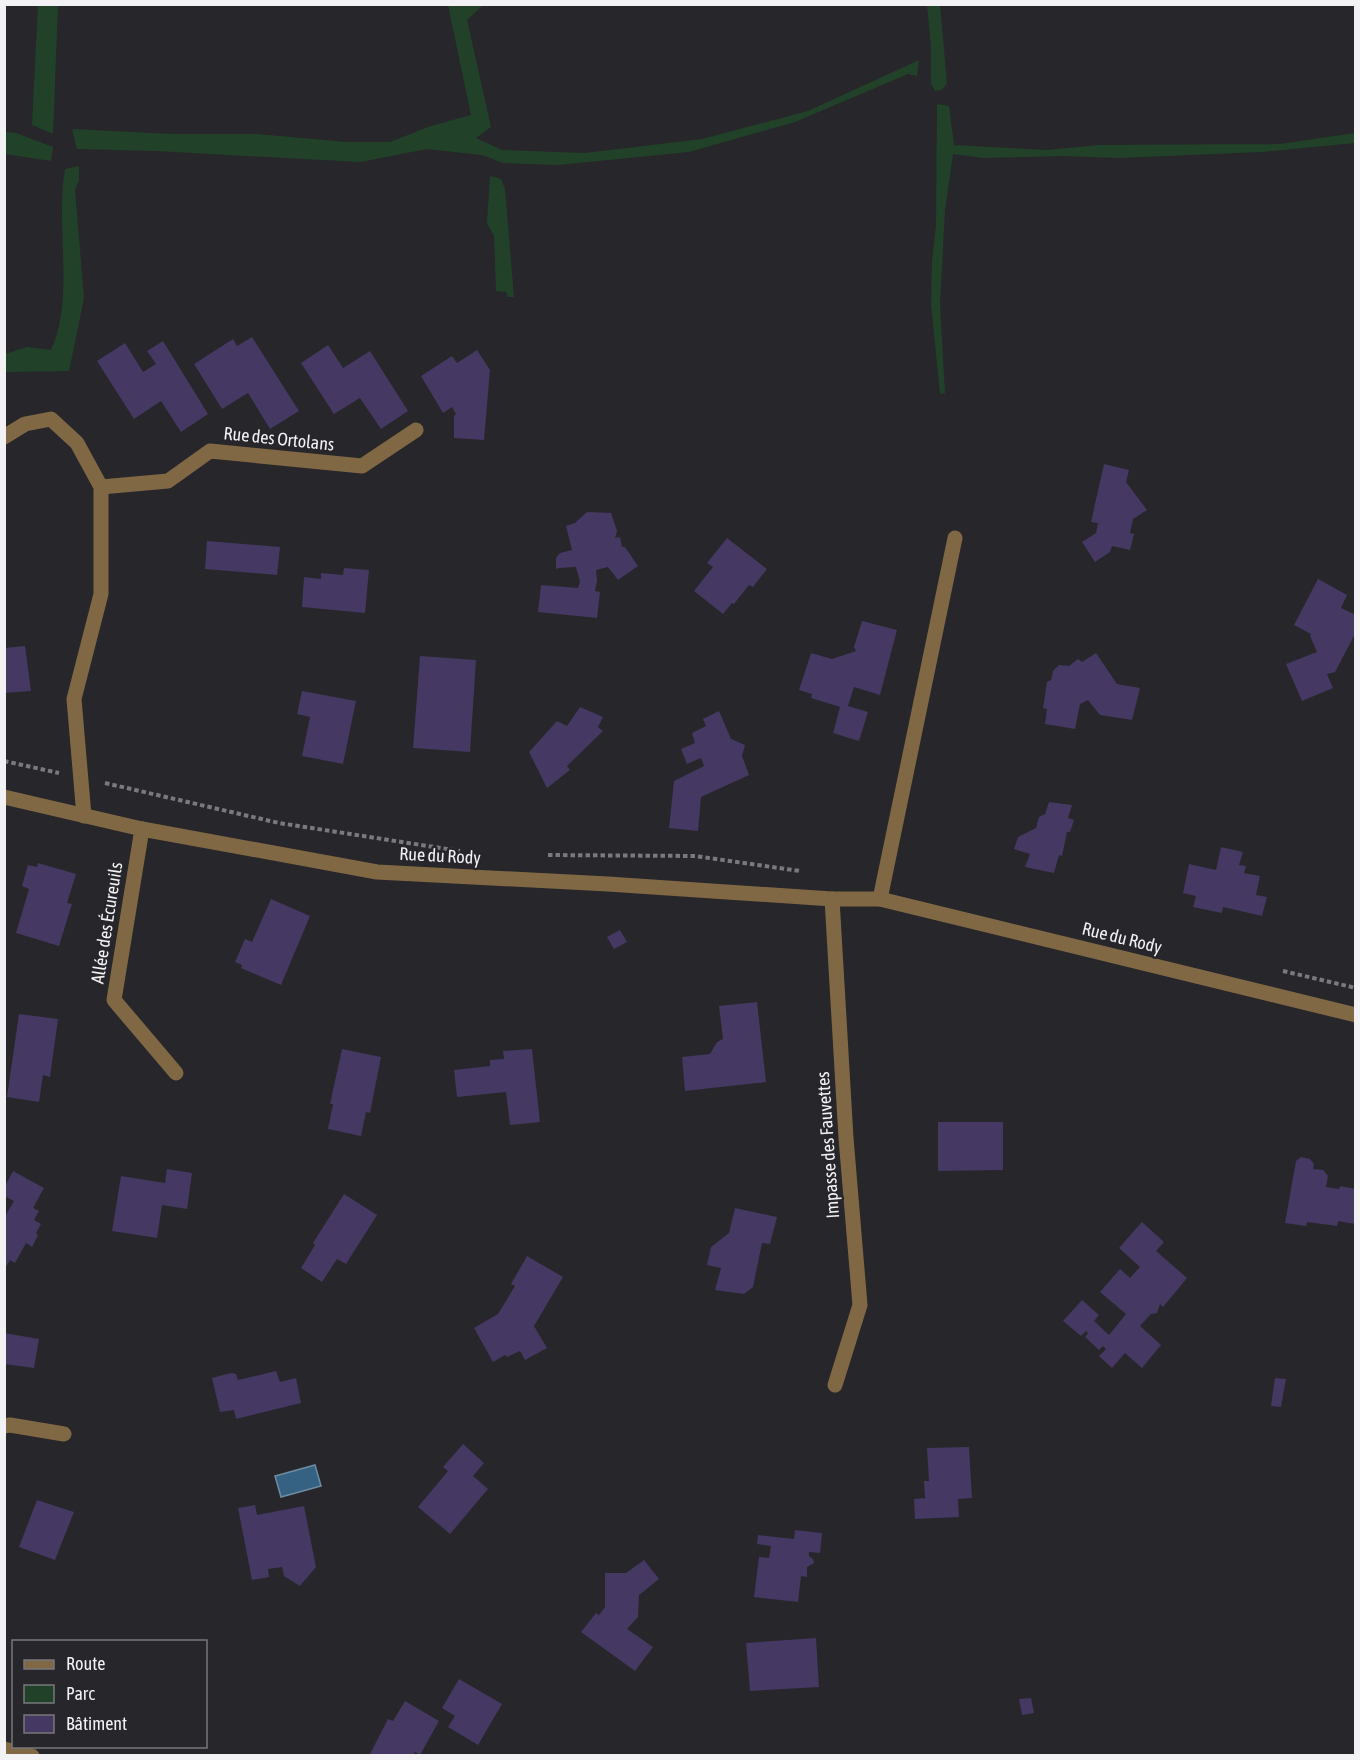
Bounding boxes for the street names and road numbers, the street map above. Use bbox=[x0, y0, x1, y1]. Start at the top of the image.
street label: Rue des Ortolans bbox=[223, 422, 335, 455]
street label: Rue du Rody bbox=[399, 843, 481, 868]
street label: Allée des Écureuils bbox=[87, 861, 126, 985]
street label: Rue du Rody bbox=[1080, 917, 1164, 958]
street label: Impasse des Fauvettes bbox=[812, 1071, 843, 1219]

